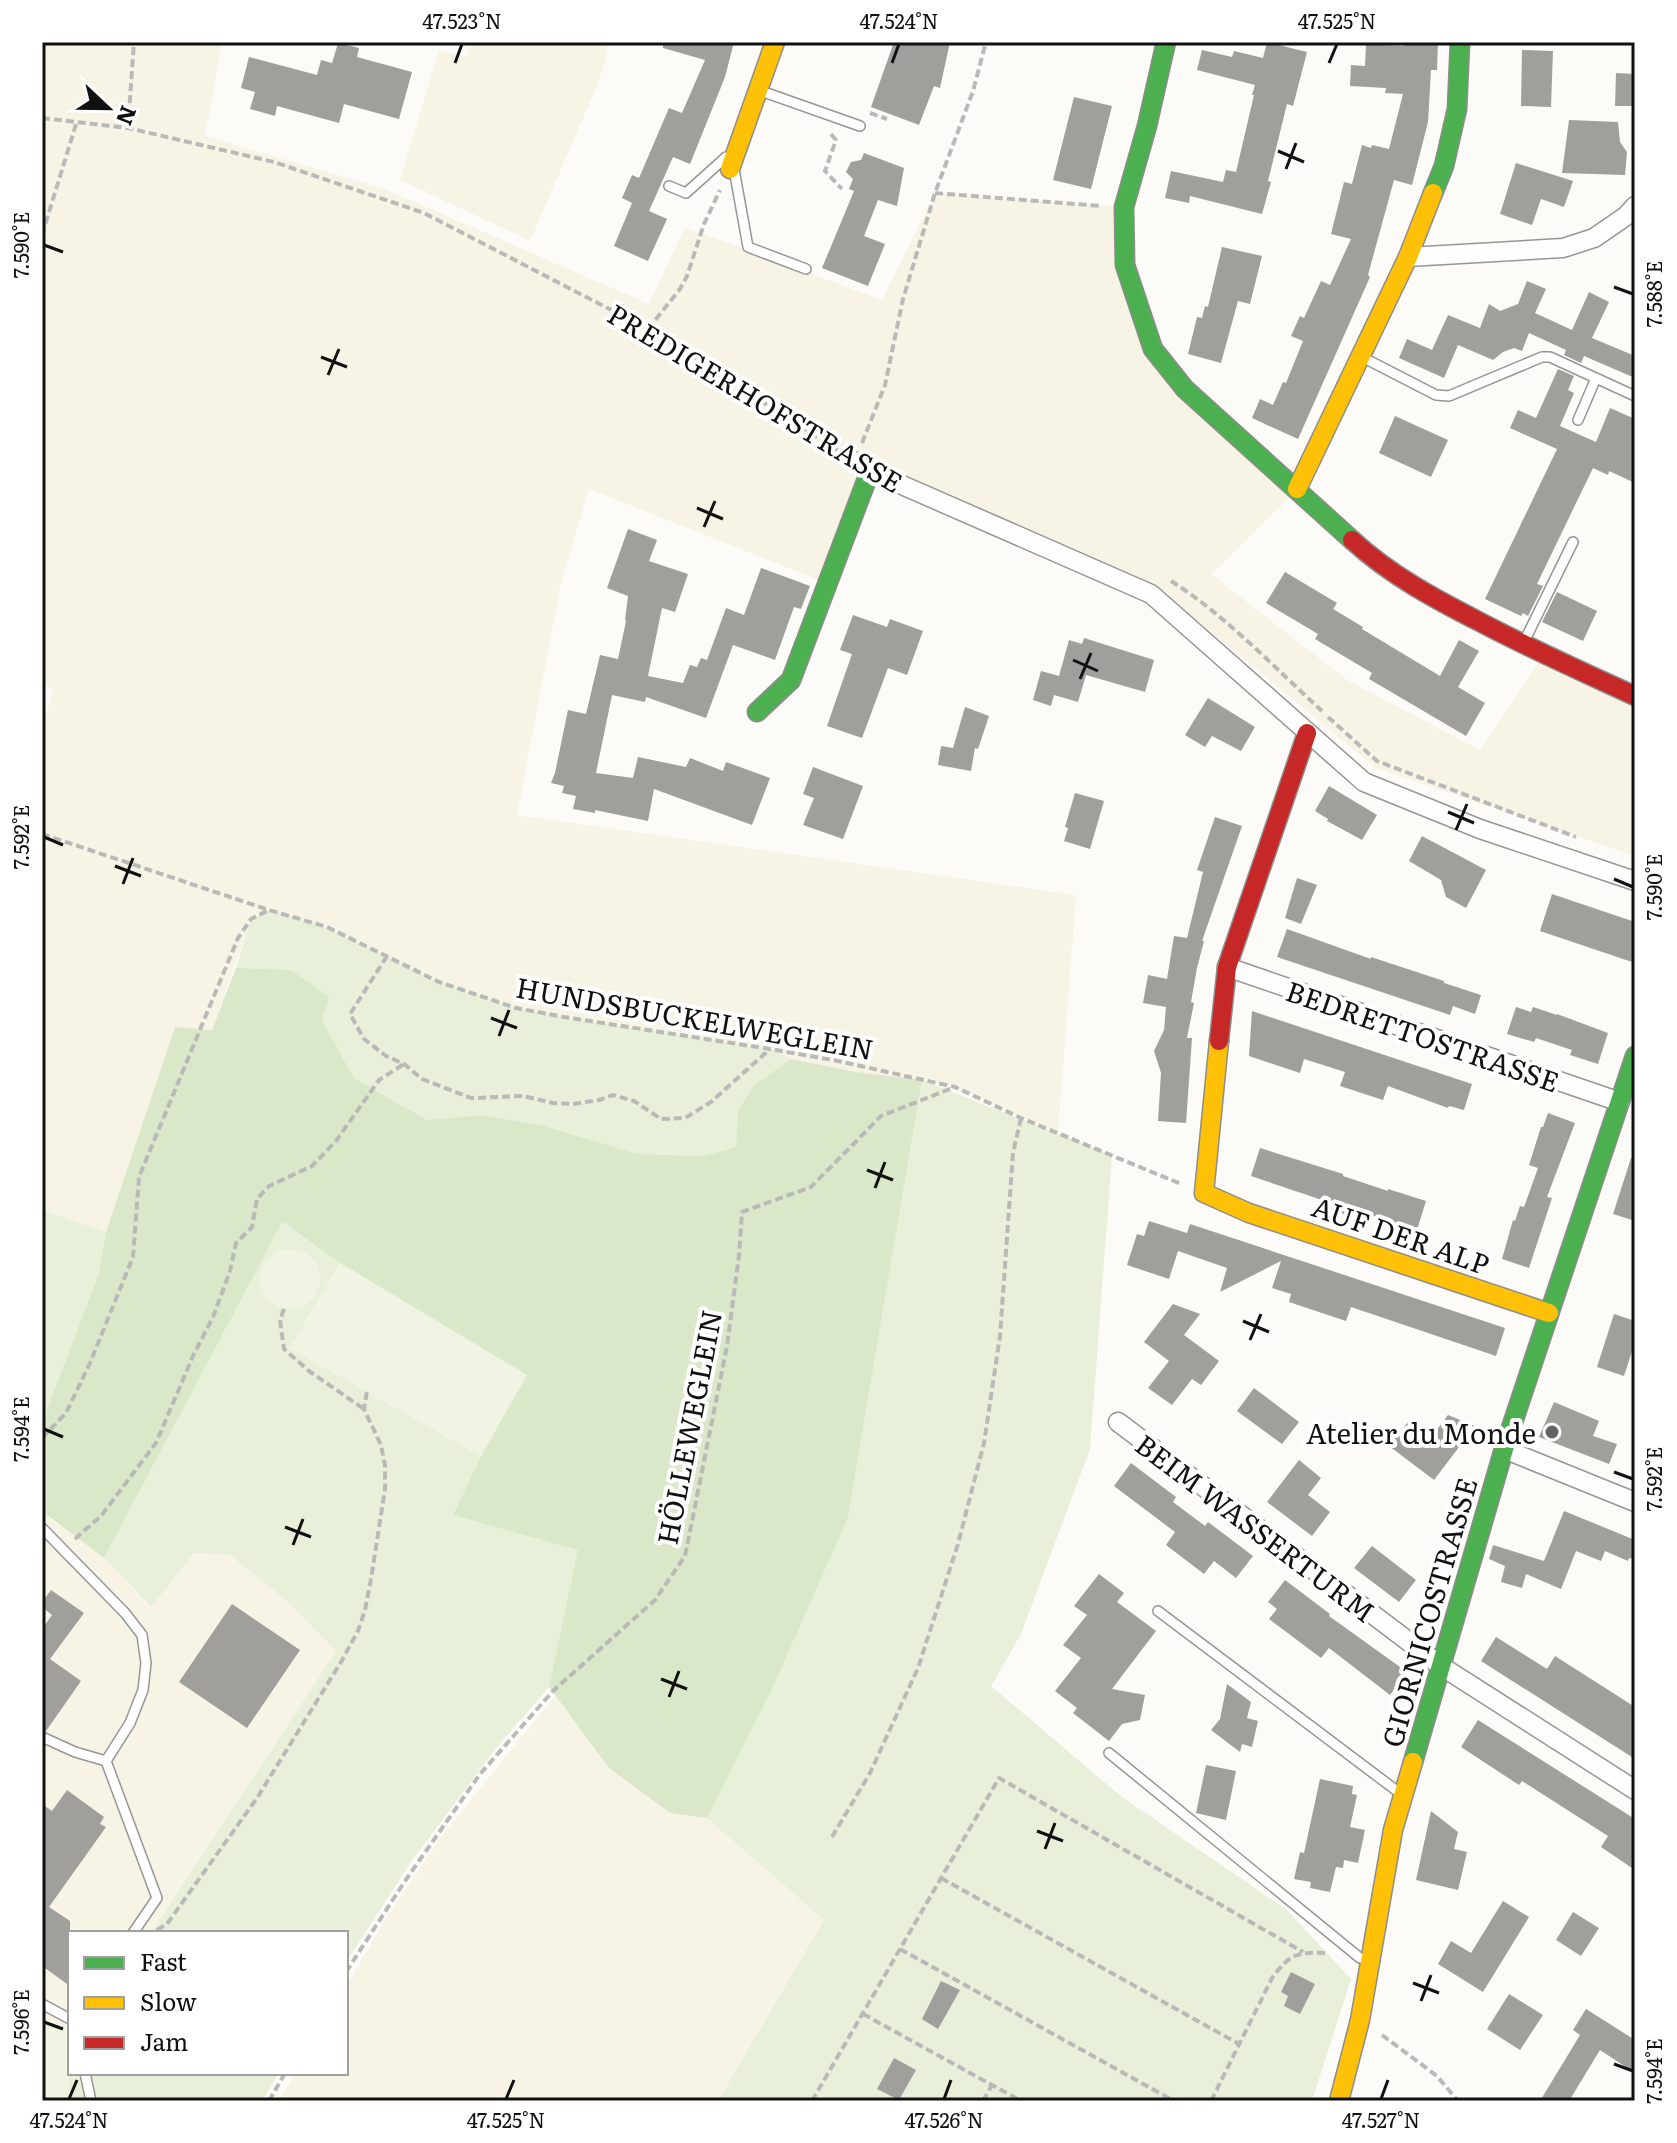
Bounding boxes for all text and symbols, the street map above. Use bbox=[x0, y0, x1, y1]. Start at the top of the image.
text: 47.523°N bbox=[422, 5, 502, 35]
text: 47.524°N bbox=[859, 5, 939, 35]
text: 47.525°N bbox=[1298, 5, 1376, 35]
north arrow bbox=[68, 68, 148, 148]
text: N bbox=[109, 101, 147, 131]
text: 7.590°E bbox=[5, 212, 35, 278]
text: 7.588°E bbox=[1638, 261, 1668, 327]
street label: PREDIGERHOFSTRASSE bbox=[600, 292, 912, 502]
text: 7.592°E bbox=[5, 805, 35, 869]
text: 7.590°E bbox=[1638, 854, 1668, 920]
street label: HUNDSBUCKELWEGLEIN bbox=[513, 965, 877, 1069]
street label: BEDRETTOSTRASSE bbox=[1281, 969, 1565, 1101]
street label: AUF DER ALP bbox=[1307, 1184, 1495, 1284]
street label: HÖLLEWEGLEIN bbox=[645, 1306, 731, 1548]
text: 7.594°E bbox=[5, 1396, 35, 1462]
place label: Atelier du Monde bbox=[1306, 1411, 1536, 1453]
street label: BEIM WASSERTURM bbox=[1127, 1423, 1385, 1631]
marker: Atelier du Monde bbox=[1543, 1423, 1561, 1441]
text: 7.592°E bbox=[1638, 1447, 1668, 1511]
street label: GIORNICOSTRASSE bbox=[1369, 1472, 1487, 1752]
legend bbox=[68, 1931, 348, 2075]
text: Fast bbox=[140, 1943, 187, 1978]
text: Slow bbox=[140, 1983, 197, 2018]
text: 7.596°E bbox=[5, 1989, 35, 2055]
text: Jam bbox=[140, 2023, 188, 2058]
text: 7.594°E bbox=[1638, 2038, 1668, 2104]
text: 47.524°N bbox=[29, 2104, 109, 2134]
text: 47.525°N bbox=[467, 2104, 545, 2134]
text: 47.526°N bbox=[904, 2104, 984, 2134]
text: 47.527°N bbox=[1342, 2104, 1420, 2134]

